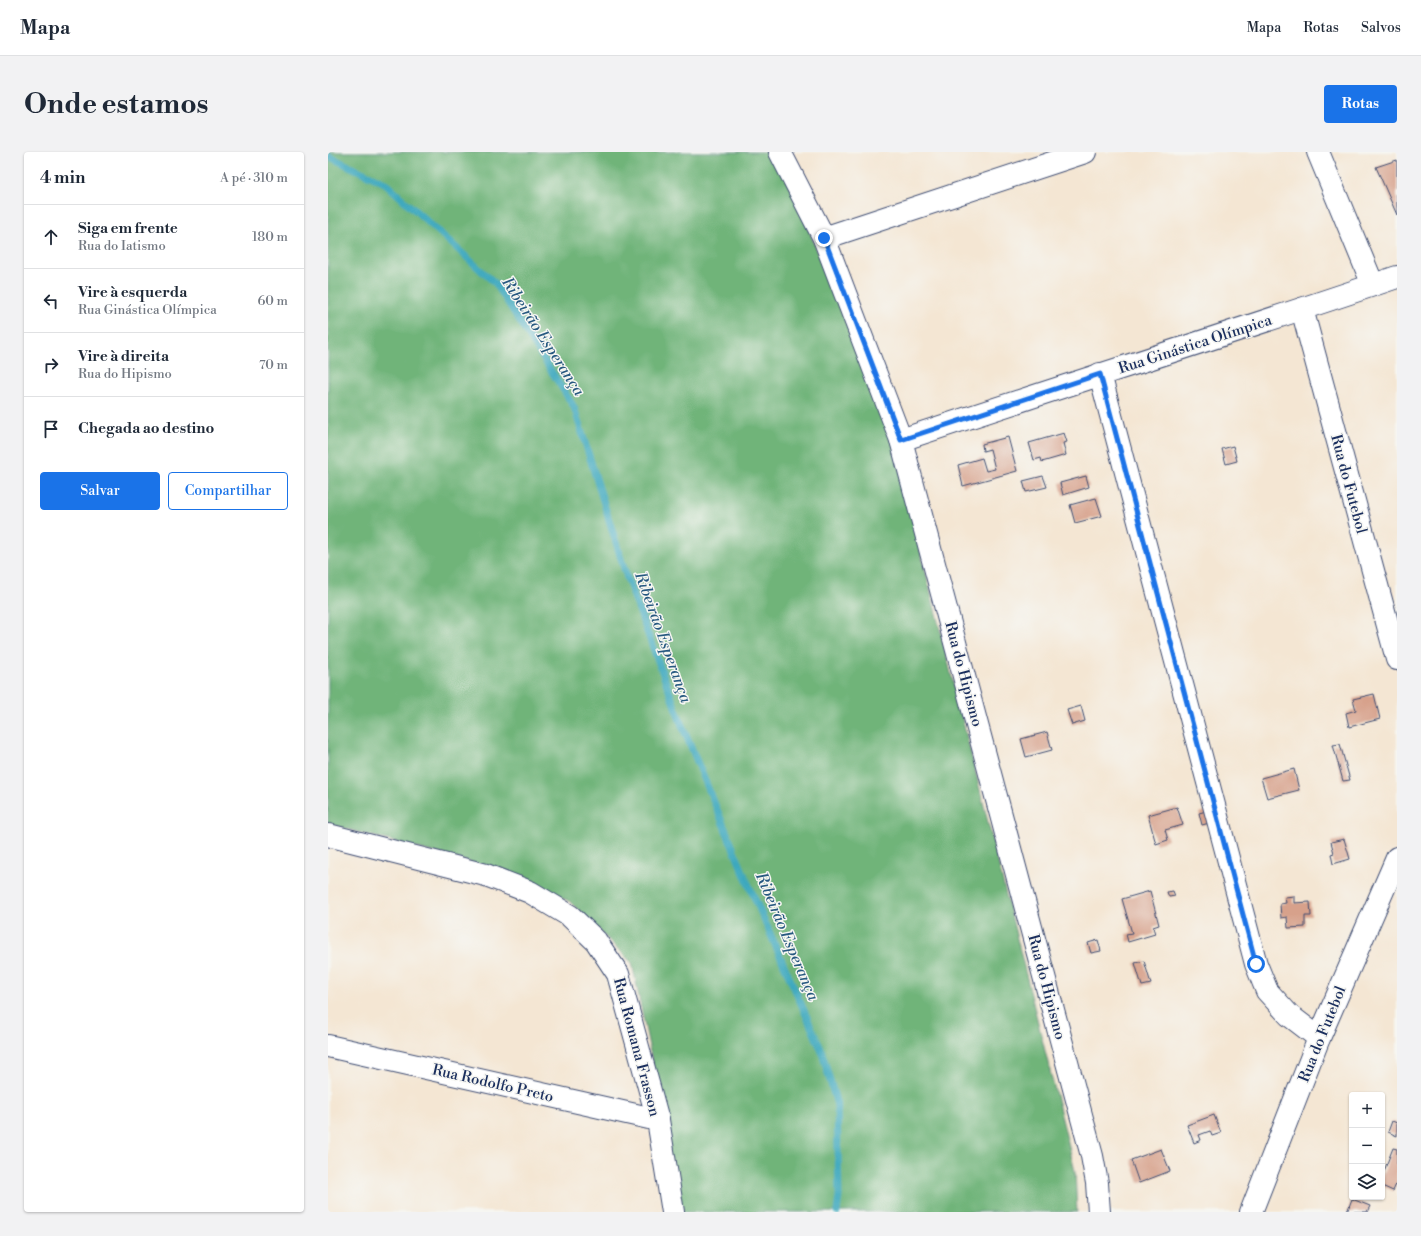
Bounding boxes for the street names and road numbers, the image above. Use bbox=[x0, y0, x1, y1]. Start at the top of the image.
street label: Rua Ginástica Olímpica bbox=[1116, 311, 1275, 378]
street label: Rua do Futebol bbox=[1326, 432, 1371, 536]
street label: Rua do Hipismo bbox=[940, 619, 987, 729]
street label: Rua do Hipismo bbox=[1023, 932, 1070, 1042]
street label: Rua Romana Frasson bbox=[609, 976, 664, 1119]
street label: Rua do Futebol bbox=[1295, 983, 1351, 1085]
street label: Rua Rodolfo Preto bbox=[430, 1060, 555, 1107]

